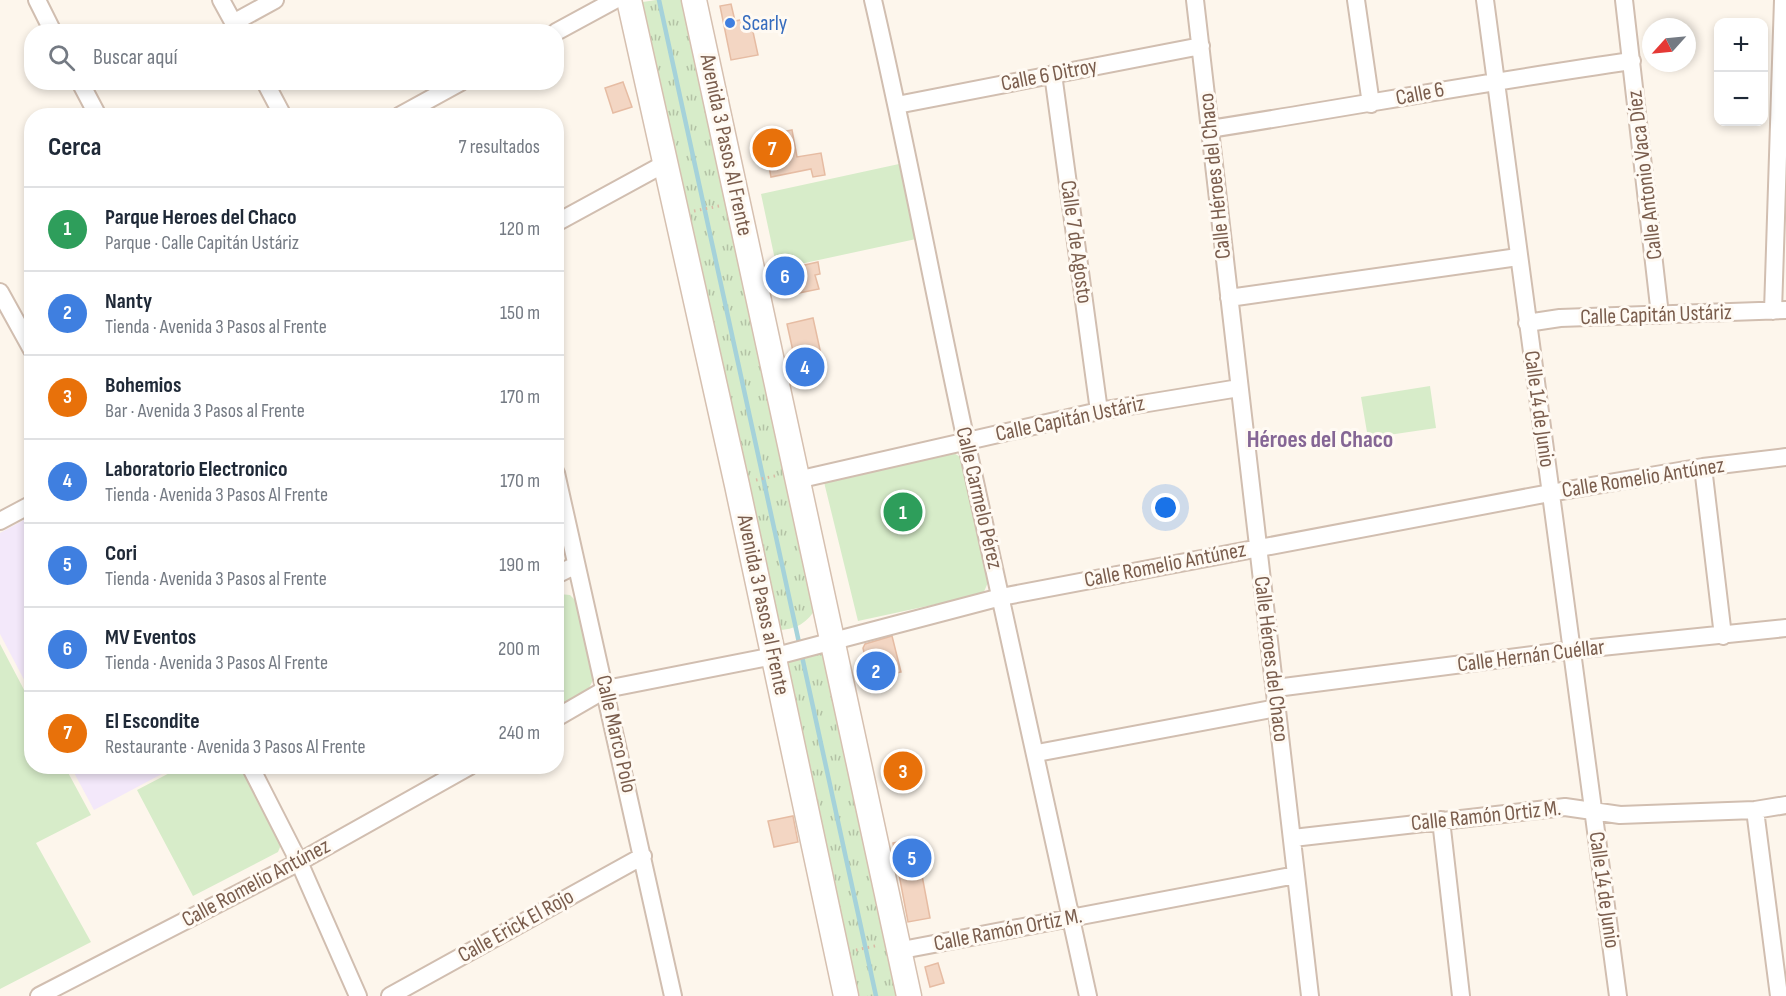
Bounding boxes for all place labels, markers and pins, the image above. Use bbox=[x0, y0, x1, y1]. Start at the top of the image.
place label: Scarly bbox=[742, 10, 788, 37]
marker: Scarly bbox=[723, 16, 737, 30]
pin: 7 bbox=[752, 126, 792, 170]
pin: 6 bbox=[766, 254, 804, 298]
pin: 4 bbox=[786, 344, 824, 389]
pin: 1 bbox=[884, 490, 922, 534]
pin: 2 bbox=[856, 648, 896, 694]
pin: 3 bbox=[884, 748, 922, 794]
pin: 5 bbox=[892, 836, 932, 880]

